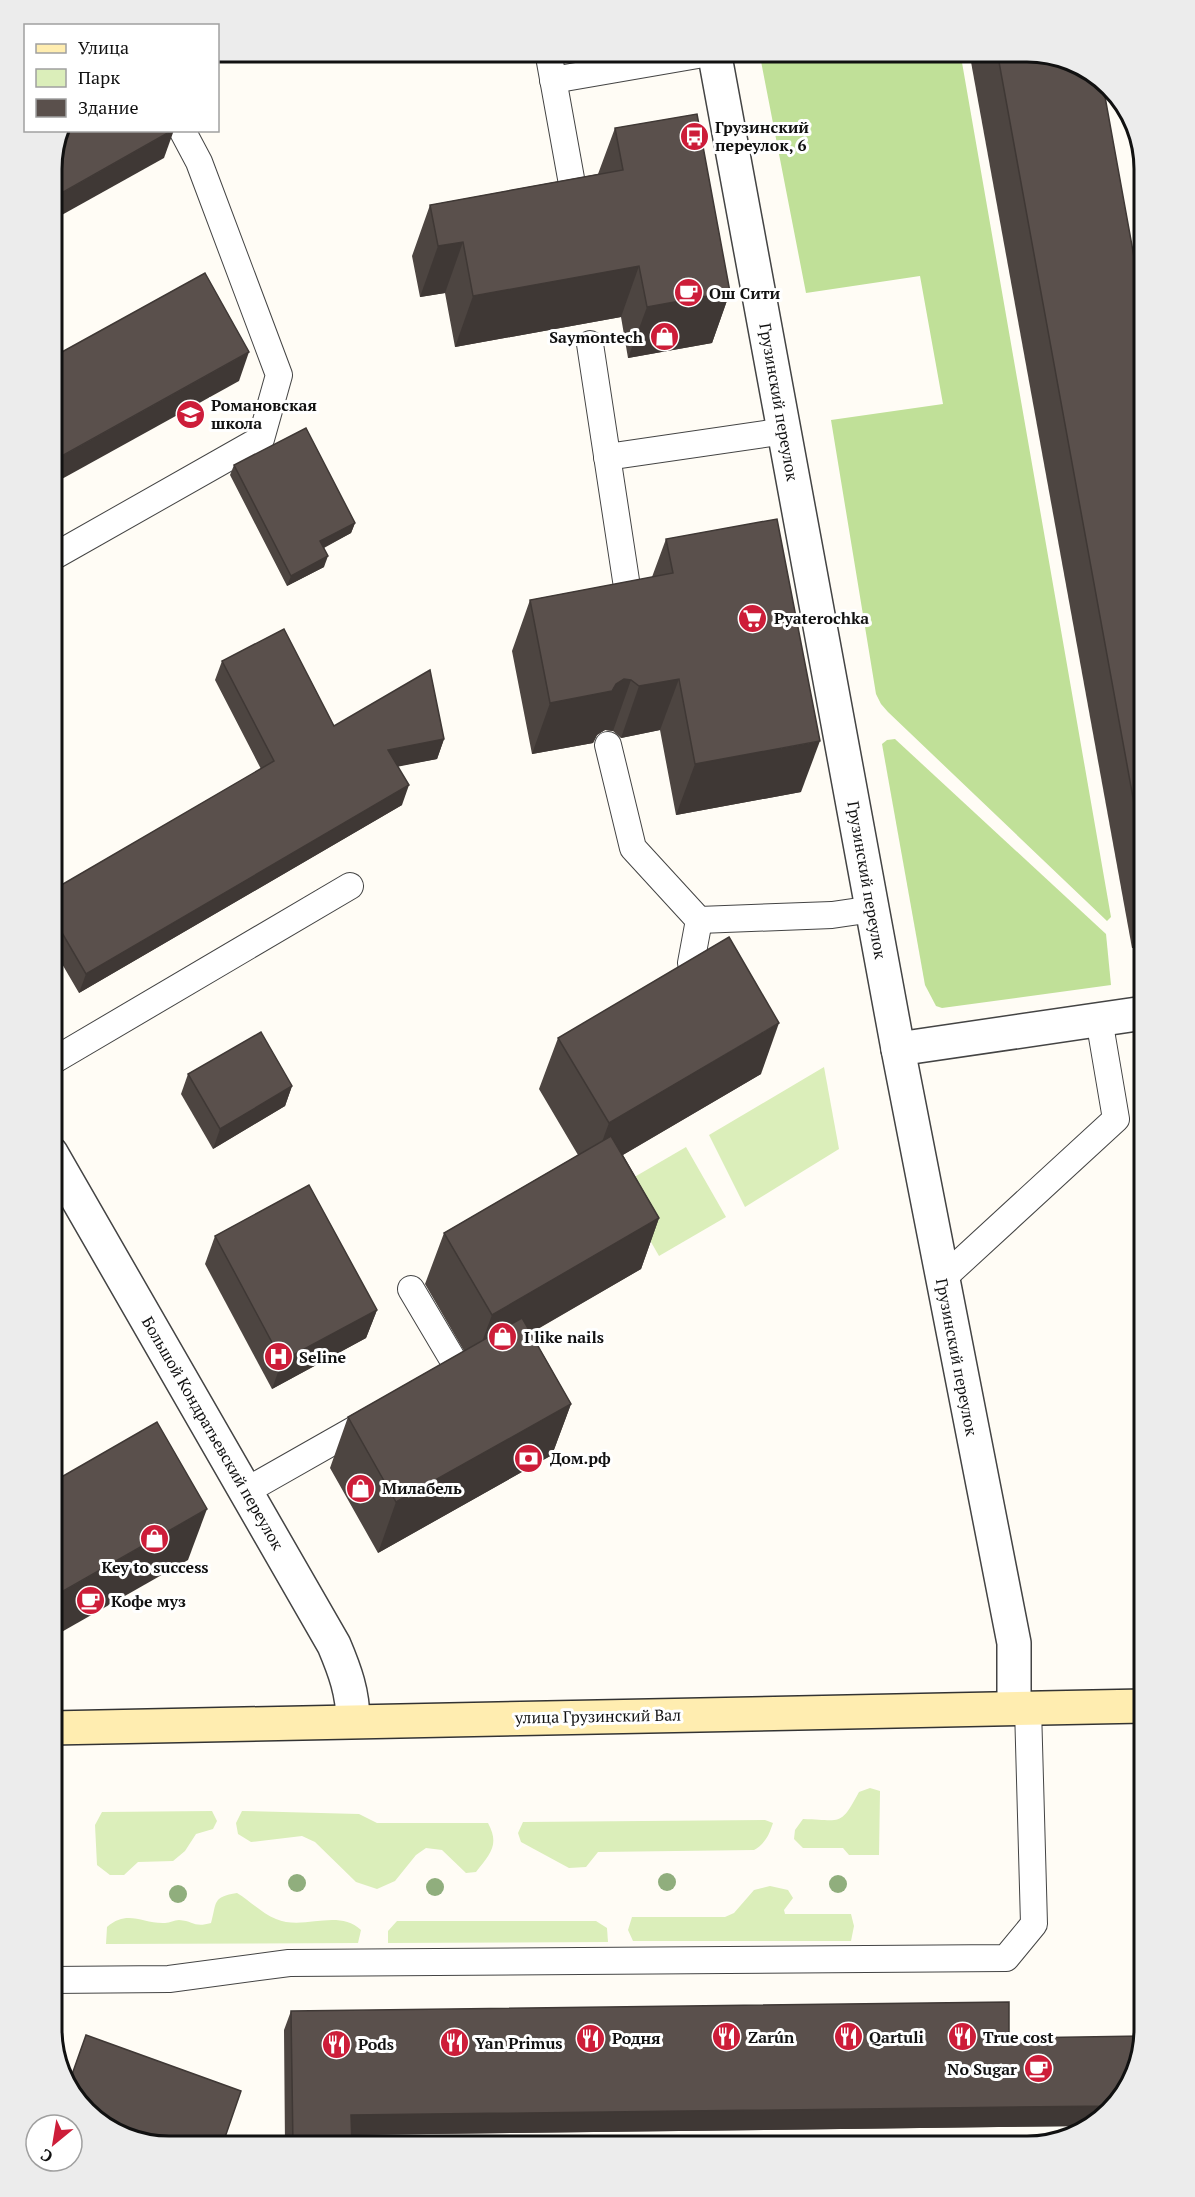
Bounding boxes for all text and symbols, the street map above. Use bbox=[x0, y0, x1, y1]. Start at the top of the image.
legend bbox=[24, 24, 219, 132]
text: Улица bbox=[78, 35, 129, 59]
text: Парк bbox=[78, 65, 120, 89]
text: Здание bbox=[78, 95, 138, 119]
place label: Грузинский переулок, 6 bbox=[715, 116, 809, 156]
bus stop icon: Грузинский переулок, 6 bbox=[678, 120, 710, 152]
cafe icon: Ош Сити bbox=[672, 277, 704, 309]
place label: Ош Сити bbox=[709, 282, 781, 304]
shop icon: Saymontech bbox=[648, 321, 680, 353]
street label: Грузинский переулок bbox=[754, 321, 804, 483]
place label: Saymontech bbox=[549, 326, 644, 348]
place label: Романовская школа bbox=[211, 394, 317, 434]
school or university icon: Романовская школа bbox=[174, 398, 206, 430]
supermarket icon: Pyaterochka bbox=[737, 602, 769, 634]
place label: Pyaterochka bbox=[774, 607, 869, 629]
street label: Грузинский переулок bbox=[842, 799, 892, 961]
street label: Грузинский переулок bbox=[931, 1276, 983, 1438]
street label: Большой Кондратьевский переулок bbox=[137, 1312, 289, 1554]
shop icon: I like nails bbox=[487, 1321, 519, 1353]
place label: I like nails bbox=[524, 1326, 604, 1348]
hospital icon: Seline bbox=[262, 1341, 294, 1373]
place label: Seline bbox=[299, 1346, 346, 1368]
bank icon: Дом.рф bbox=[513, 1442, 545, 1474]
place label: Дом.рф bbox=[550, 1447, 611, 1469]
shop icon: Милабель bbox=[345, 1472, 377, 1504]
place label: Милабель bbox=[382, 1477, 462, 1499]
shop icon: Key to success bbox=[139, 1523, 171, 1555]
place label: Key to success bbox=[101, 1556, 209, 1578]
cafe icon: Кофе муз bbox=[74, 1585, 106, 1617]
place label: Кофе муз bbox=[111, 1590, 186, 1612]
street label: улица Грузинский Вал bbox=[514, 1704, 681, 1728]
restaurant icon: Zarún bbox=[711, 2021, 743, 2053]
restaurant icon: Qartuli bbox=[832, 2021, 864, 2053]
restaurant icon: True cost bbox=[946, 2021, 978, 2053]
restaurant icon: Родня bbox=[575, 2022, 607, 2054]
place label: Zarún bbox=[748, 2026, 795, 2048]
place label: Qartuli bbox=[869, 2026, 924, 2048]
place label: True cost bbox=[983, 2026, 1054, 2048]
restaurant icon: Yan Primus bbox=[438, 2027, 470, 2059]
place label: Родня bbox=[612, 2027, 661, 2049]
restaurant icon: Pods bbox=[321, 2028, 353, 2060]
place label: Yan Primus bbox=[475, 2032, 563, 2054]
place label: Pods bbox=[358, 2033, 394, 2055]
cafe icon: No Sugar bbox=[1022, 2053, 1054, 2085]
place label: No Sugar bbox=[947, 2058, 1017, 2080]
north arrow bbox=[24, 2113, 84, 2173]
text: С bbox=[36, 2144, 57, 2168]

